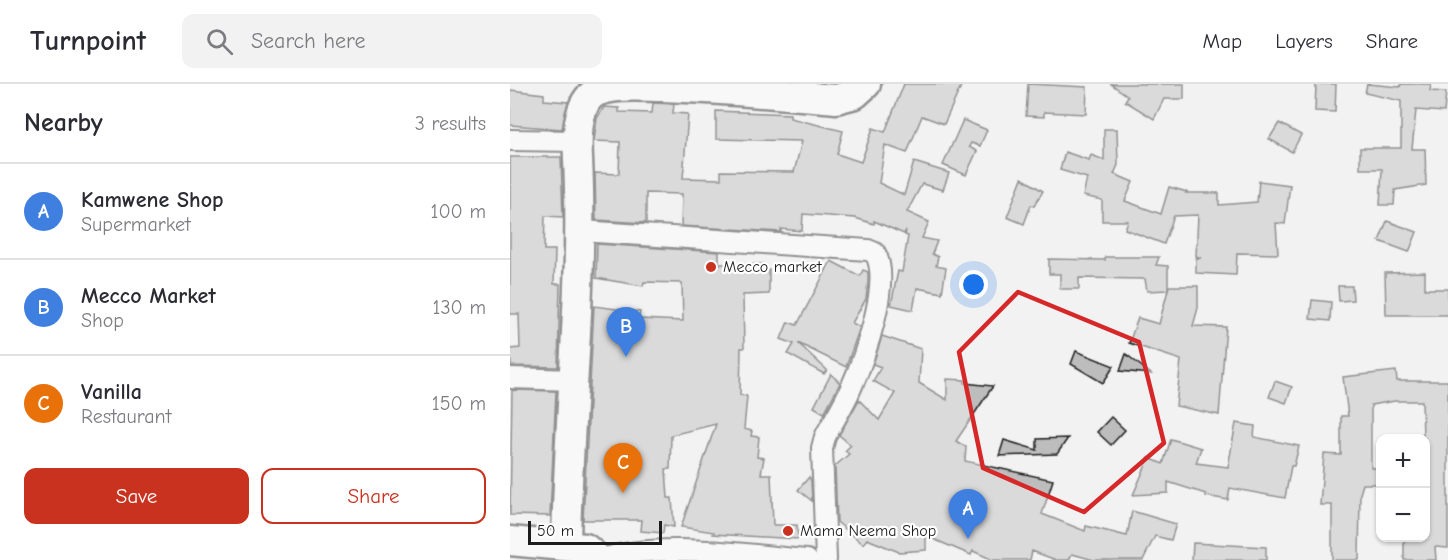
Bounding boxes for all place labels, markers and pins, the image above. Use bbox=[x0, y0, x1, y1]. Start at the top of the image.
place label: Mecco market bbox=[723, 258, 822, 276]
marker: Mecco market bbox=[704, 260, 718, 274]
pin: B bbox=[606, 308, 646, 357]
pin: C bbox=[604, 444, 642, 493]
pin: A bbox=[948, 490, 988, 539]
place label: Mama Neema Shop bbox=[800, 522, 936, 540]
marker: Mama Neema Shop bbox=[781, 524, 795, 538]

